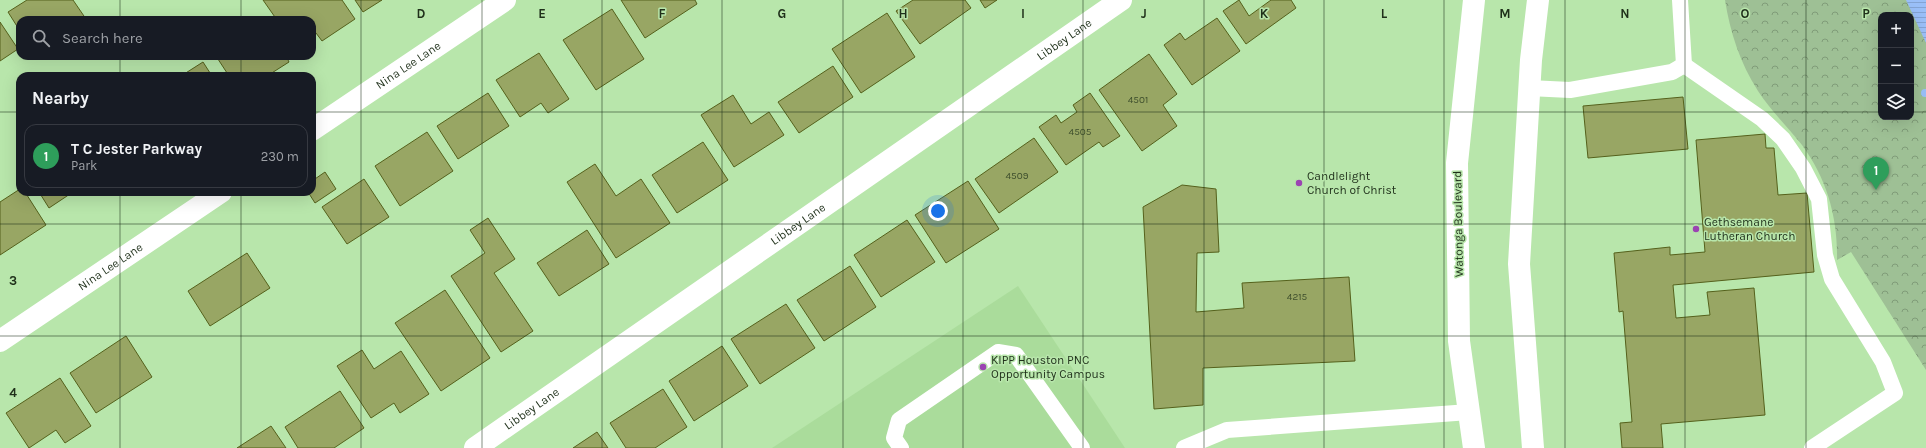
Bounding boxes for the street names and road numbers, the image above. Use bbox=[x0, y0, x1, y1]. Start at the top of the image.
street label: Libbey Lane bbox=[1034, 15, 1094, 63]
street label: Nina Lee Lane bbox=[373, 38, 443, 92]
street label: Watonga Boulevard bbox=[1450, 171, 1466, 277]
street label: Libbey Lane bbox=[768, 200, 828, 248]
street label: Nina Lee Lane bbox=[75, 240, 145, 293]
street label: Libbey Lane bbox=[502, 385, 562, 433]

